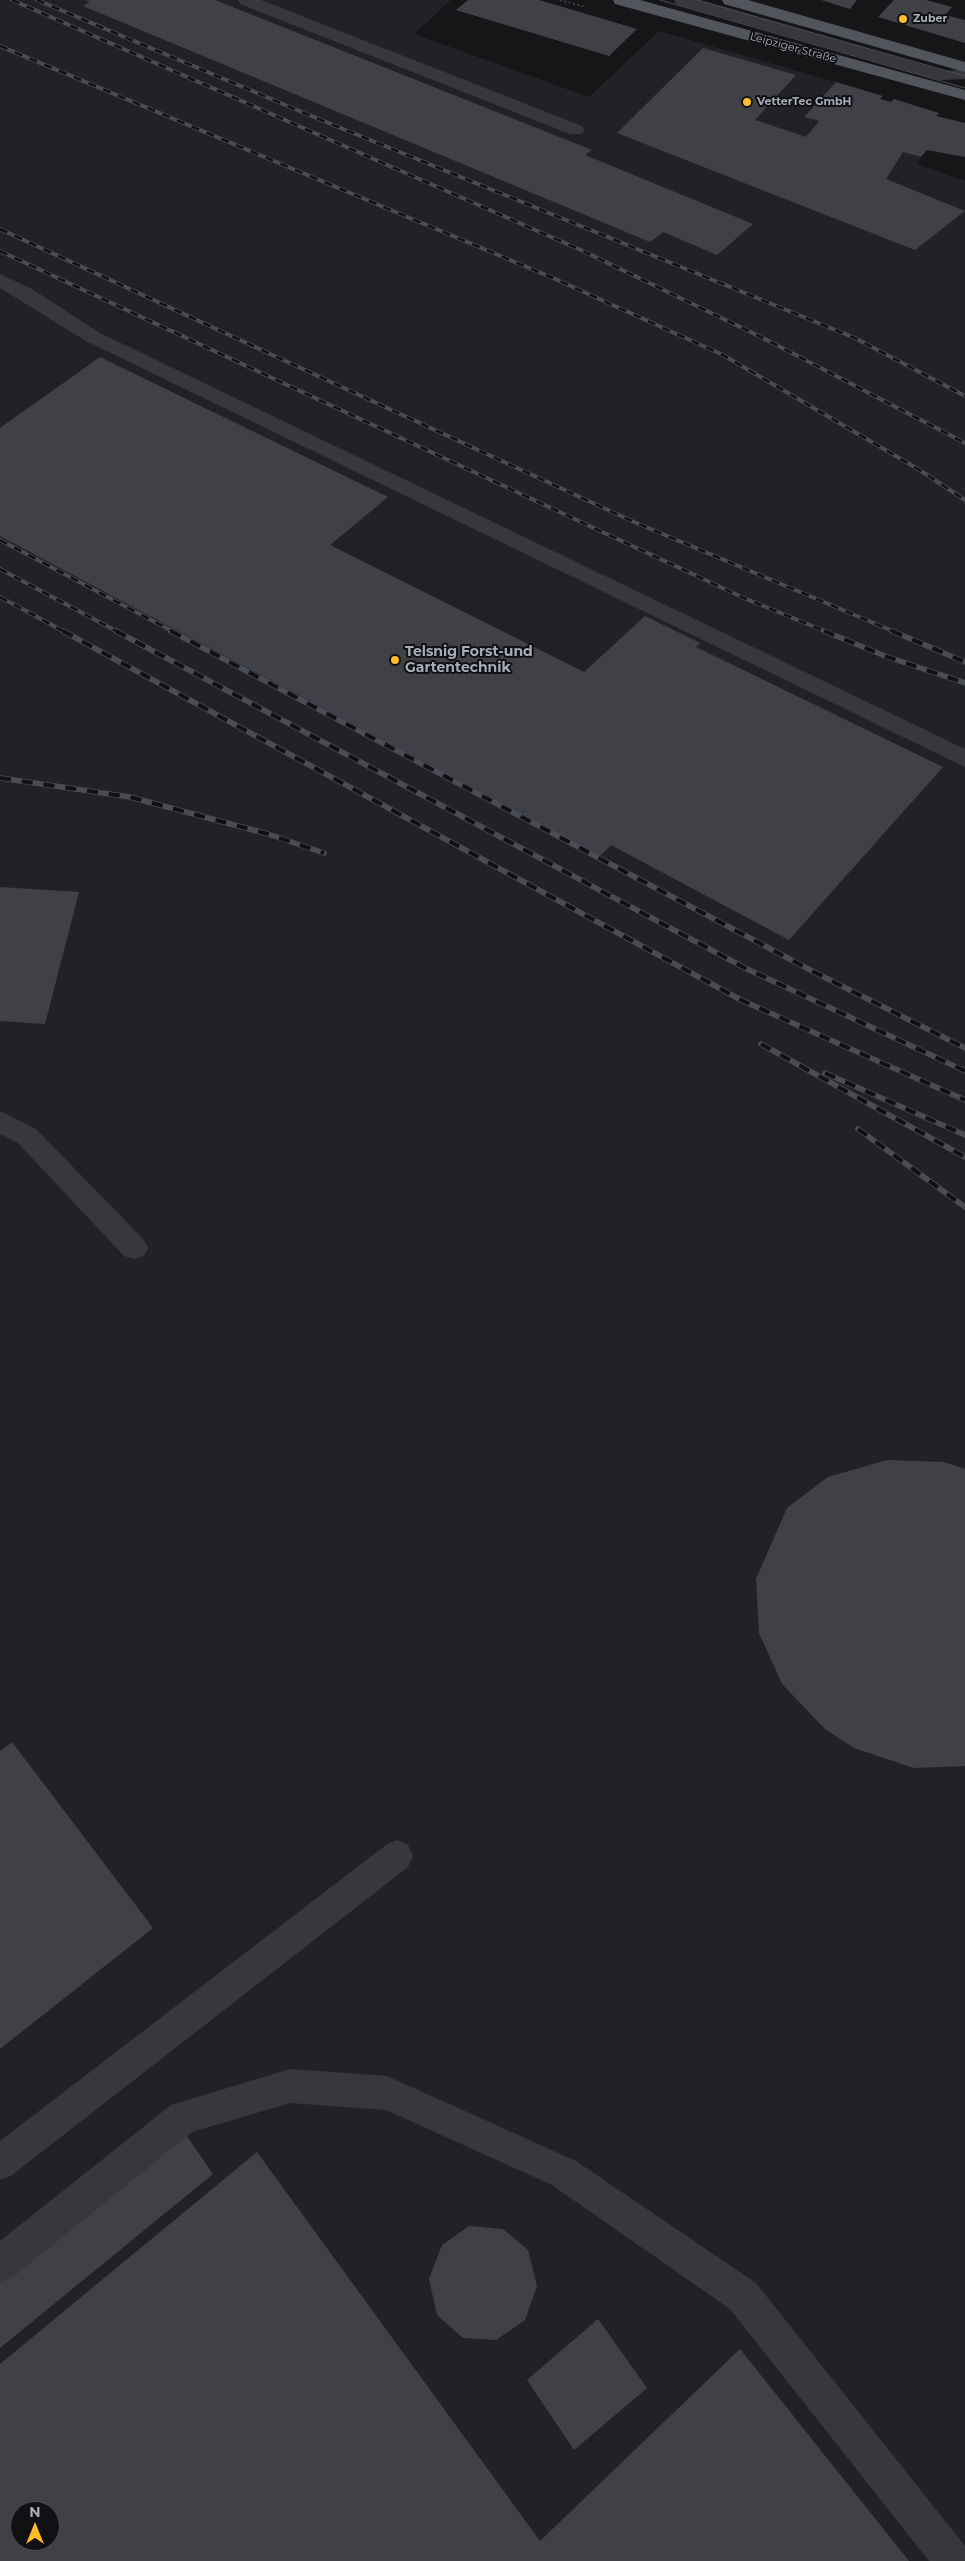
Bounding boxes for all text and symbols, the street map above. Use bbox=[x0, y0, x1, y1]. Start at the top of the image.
place label: Zuber bbox=[913, 12, 947, 26]
marker: Zuber bbox=[897, 13, 909, 25]
street label: Leipziger Straße bbox=[748, 30, 838, 66]
place label: VetterTec GmbH bbox=[757, 95, 851, 109]
marker: VetterTec GmbH bbox=[741, 96, 753, 108]
place label: Telsnig Forst-und Gartentechnik bbox=[405, 644, 533, 676]
marker: Telsnig Forst-und Gartentechnik bbox=[389, 654, 401, 666]
north arrow bbox=[10, 2501, 60, 2551]
text: N bbox=[29, 2503, 41, 2521]

